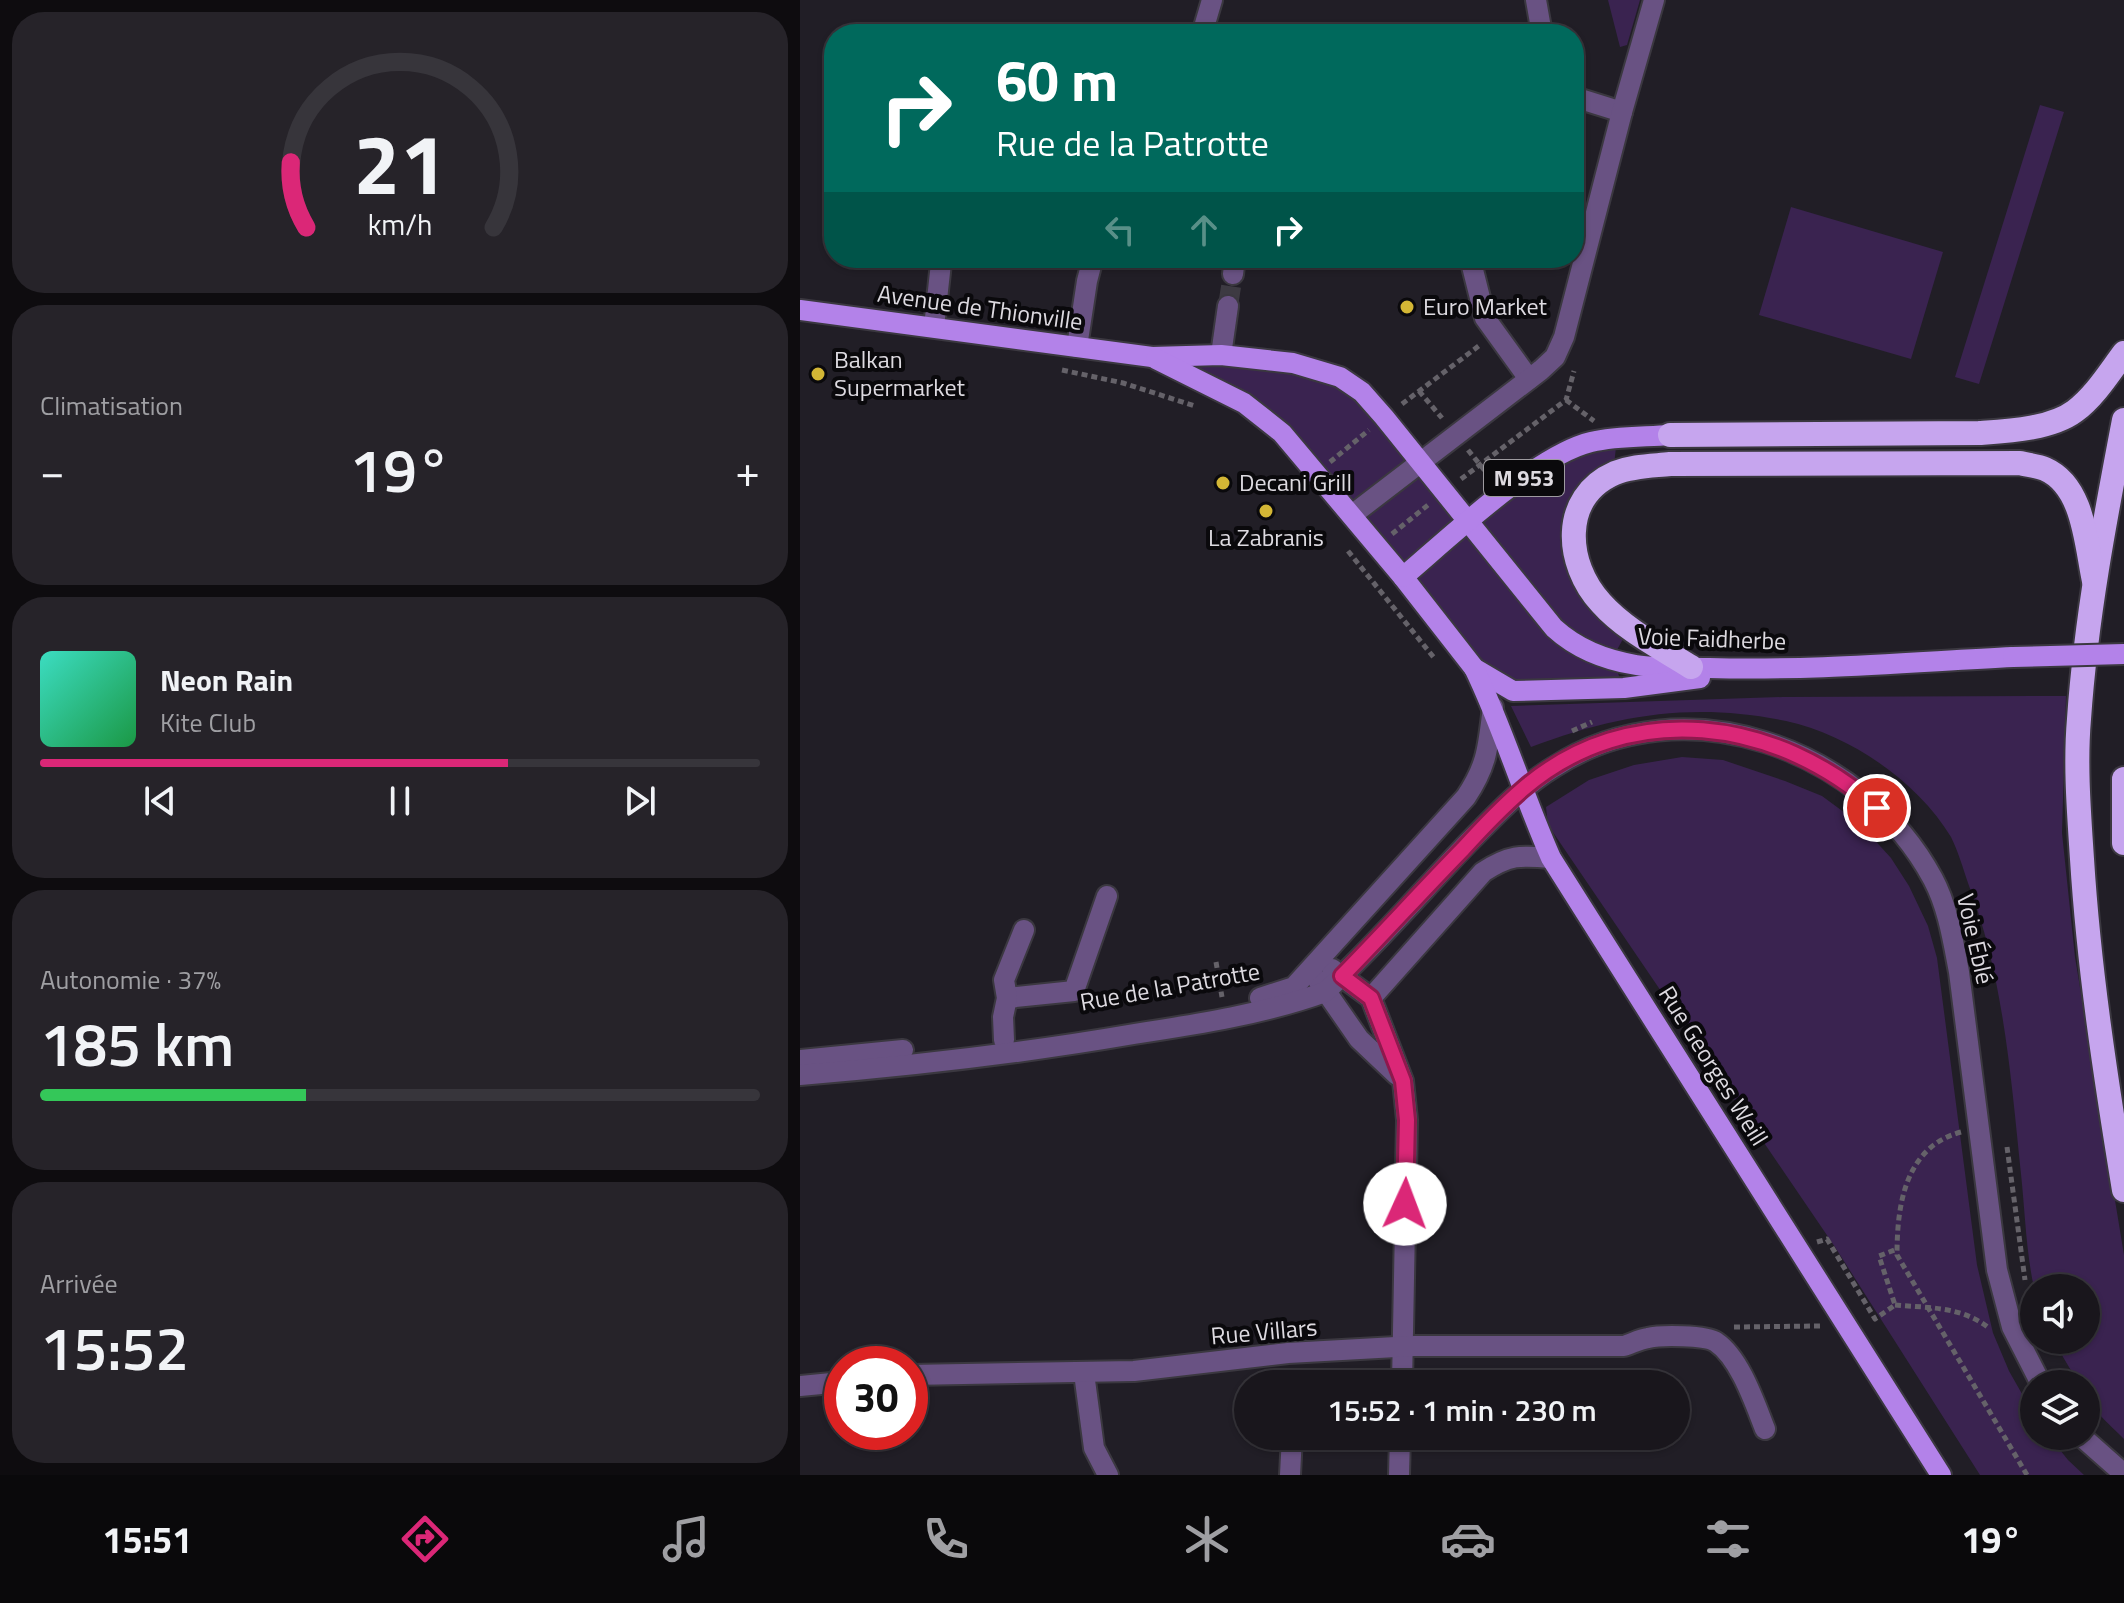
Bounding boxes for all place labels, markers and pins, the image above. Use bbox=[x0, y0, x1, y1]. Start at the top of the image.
place label: Euro Market bbox=[1423, 288, 1548, 324]
marker: Euro Market bbox=[1398, 298, 1416, 316]
place label: Balkan Supermarket bbox=[834, 341, 965, 405]
marker: Balkan Supermarket bbox=[809, 365, 827, 383]
place label: Decani Grill bbox=[1239, 464, 1352, 500]
marker: Decani Grill bbox=[1214, 474, 1232, 492]
marker: La Zabranis bbox=[1257, 502, 1275, 520]
place label: La Zabranis bbox=[1208, 519, 1324, 555]
pin bbox=[1843, 774, 1911, 842]

